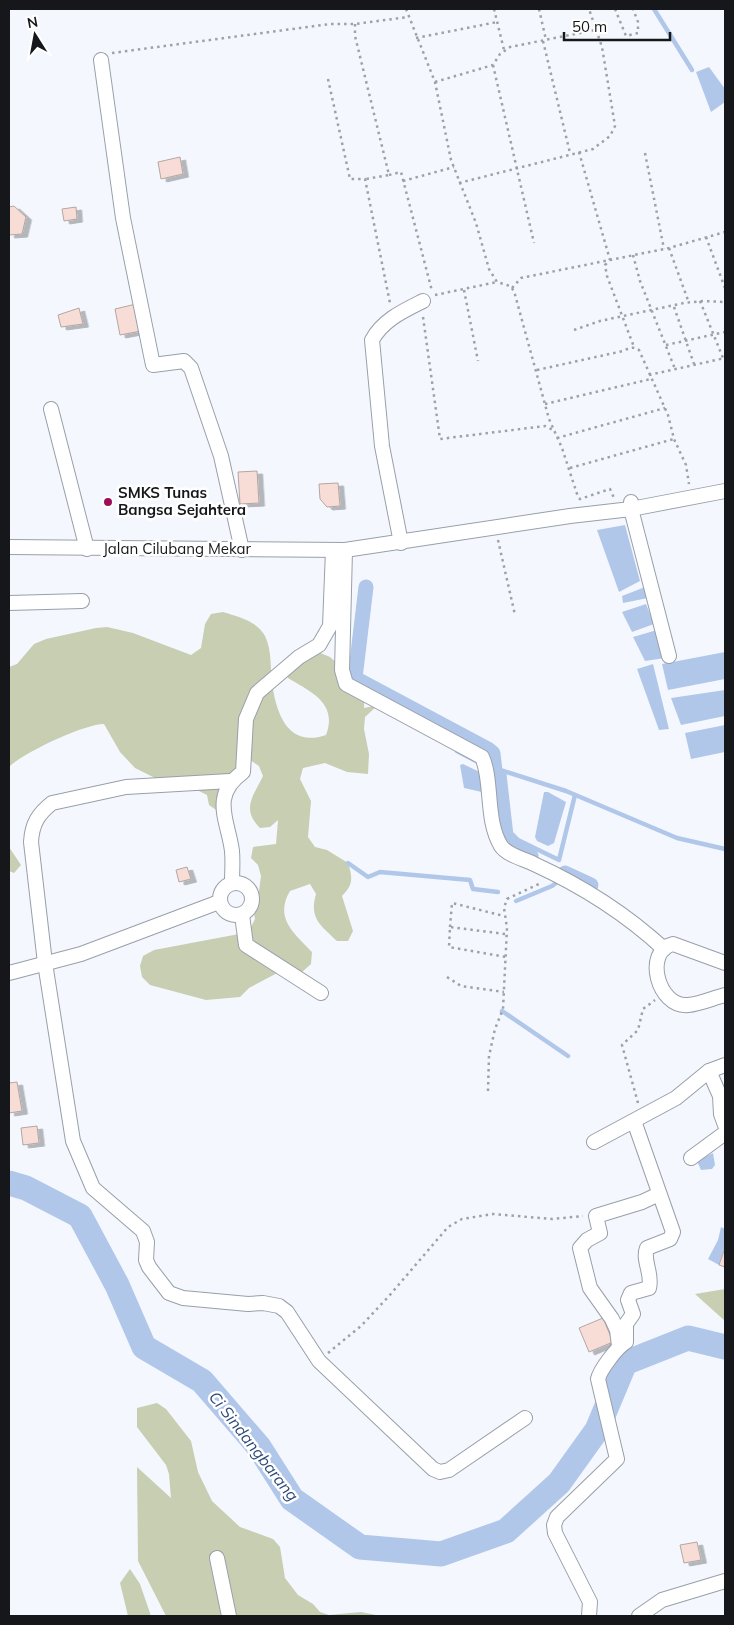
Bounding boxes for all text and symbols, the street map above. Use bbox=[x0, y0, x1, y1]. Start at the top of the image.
north arrow bbox=[10, 10, 60, 60]
scale bar bbox=[564, 10, 670, 42]
text: N bbox=[26, 12, 39, 32]
text: 50 m bbox=[572, 17, 607, 36]
place label: SMKS Tunas Bangsa Sejahtera bbox=[118, 483, 246, 519]
marker: SMKS Tunas Bangsa Sejahtera bbox=[102, 496, 114, 508]
street label: Jalan Cilubang Mekar bbox=[103, 539, 252, 558]
water label: Ci Sindangbarang bbox=[205, 1387, 303, 1505]

